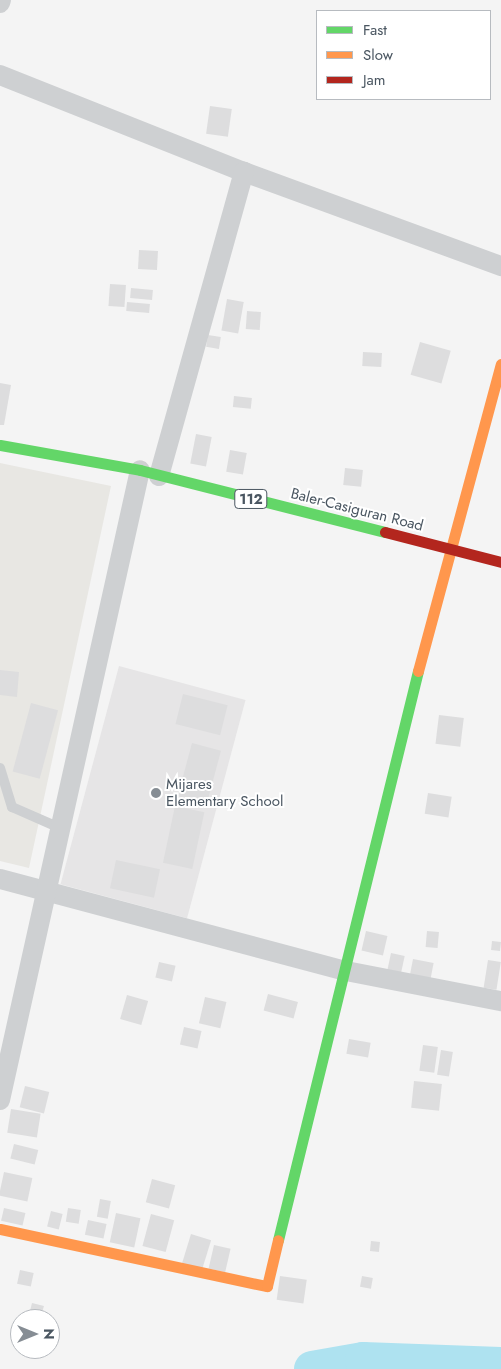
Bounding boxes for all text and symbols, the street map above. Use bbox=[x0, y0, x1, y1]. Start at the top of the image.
legend bbox=[316, 10, 491, 100]
text: Fast bbox=[363, 19, 387, 41]
text: Slow bbox=[363, 44, 393, 66]
text: Jam bbox=[363, 69, 386, 91]
street label: Baler-Casiguran Road bbox=[289, 485, 425, 535]
road number: 112 bbox=[234, 488, 268, 510]
place label: Mijares Elementary School bbox=[166, 775, 283, 810]
marker: Mijares Elementary School bbox=[150, 787, 162, 799]
north arrow bbox=[10, 1309, 60, 1359]
text: N bbox=[39, 1328, 59, 1340]

